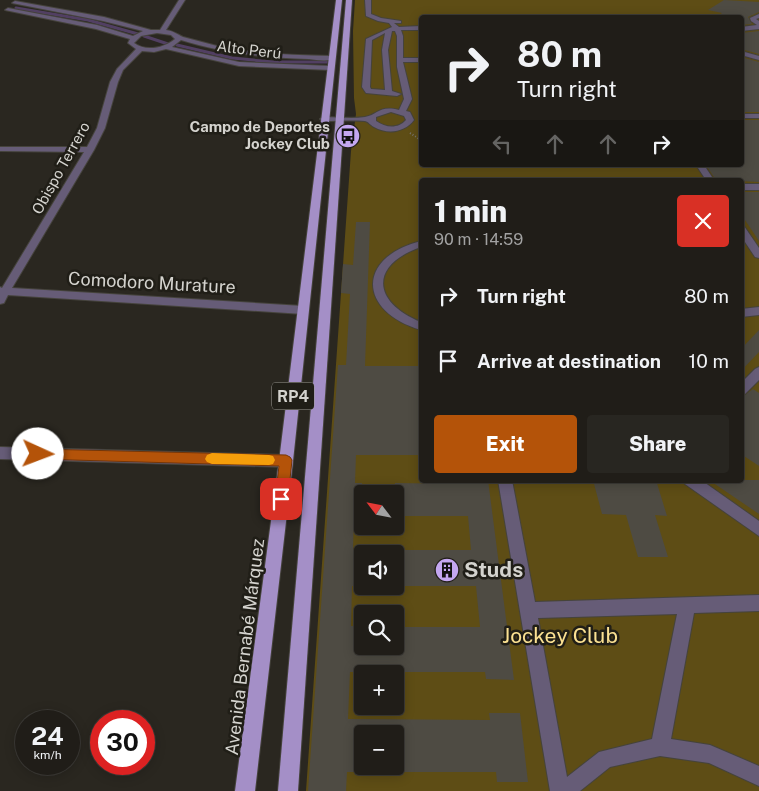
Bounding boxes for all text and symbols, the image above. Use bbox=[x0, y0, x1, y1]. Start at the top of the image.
text: 80 m bbox=[517, 34, 602, 75]
icon: right bbox=[434, 35, 499, 100]
street label: Alto Perú bbox=[216, 37, 282, 62]
text: Turn right bbox=[517, 76, 617, 102]
place label: Campo de Deportes Jockey Club bbox=[190, 118, 330, 152]
street label: Obispo Terrero bbox=[28, 119, 93, 217]
bus stop icon: Campo de Deportes Jockey Club bbox=[335, 123, 361, 149]
icon: left bbox=[488, 130, 516, 158]
icon: ahead bbox=[541, 130, 569, 158]
icon: ahead bbox=[594, 130, 622, 158]
icon: right bbox=[647, 130, 675, 158]
text: 1 min bbox=[434, 193, 507, 229]
button: close bbox=[677, 195, 729, 247]
text: 90 m · 14:59 bbox=[434, 230, 523, 249]
street label: Comodoro Murature bbox=[68, 268, 236, 297]
icon: right bbox=[434, 282, 462, 310]
text: Turn right bbox=[477, 285, 566, 307]
text: 80 m bbox=[684, 285, 729, 307]
icon: arrive bbox=[434, 347, 462, 375]
text: Arrive at destination bbox=[477, 350, 661, 372]
text: 10 m bbox=[689, 350, 729, 372]
road number: RP4 bbox=[272, 382, 314, 410]
button: Exit bbox=[434, 415, 577, 473]
button: Share bbox=[587, 415, 729, 473]
position arrow bbox=[11, 427, 63, 479]
pin bbox=[260, 478, 302, 520]
icon: arrive bbox=[267, 485, 295, 513]
north arrow bbox=[354, 485, 404, 535]
map controls bbox=[354, 485, 404, 775]
street label: Avenida Bernabé Márquez bbox=[221, 537, 268, 756]
button: sound bbox=[354, 545, 404, 595]
building icon: Studs bbox=[434, 557, 460, 583]
place label: Studs bbox=[464, 557, 523, 582]
button: search bbox=[354, 605, 404, 655]
park label: Jockey Club bbox=[502, 623, 618, 648]
button: + bbox=[354, 665, 404, 715]
speed limit sign: 30 bbox=[90, 710, 155, 775]
text: 24 bbox=[31, 721, 64, 751]
button: − bbox=[354, 725, 404, 775]
text: km/h bbox=[33, 748, 62, 762]

